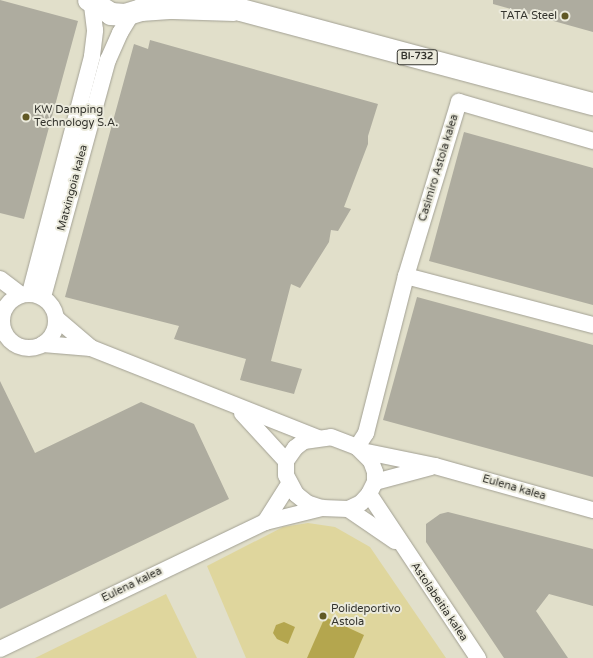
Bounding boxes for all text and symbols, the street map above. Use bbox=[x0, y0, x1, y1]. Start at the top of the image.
place label: TATA Steel bbox=[501, 9, 557, 23]
marker: TATA Steel bbox=[560, 11, 570, 21]
road number: BI-732 bbox=[396, 49, 438, 65]
place label: KW Damping Technology S.A. bbox=[34, 104, 118, 130]
marker: KW Damping Technology S.A. bbox=[21, 112, 31, 122]
street label: Casimiro Astola kalea bbox=[416, 113, 462, 223]
street label: Matxingoia kalea bbox=[55, 143, 91, 233]
street label: Eulena kalea bbox=[481, 473, 547, 503]
street label: Astolabeitia kalea bbox=[408, 560, 470, 644]
street label: Eulena kalea bbox=[100, 565, 164, 605]
place label: Polideportivo Astola bbox=[331, 603, 401, 629]
marker: Polideportivo Astola bbox=[318, 611, 328, 621]

